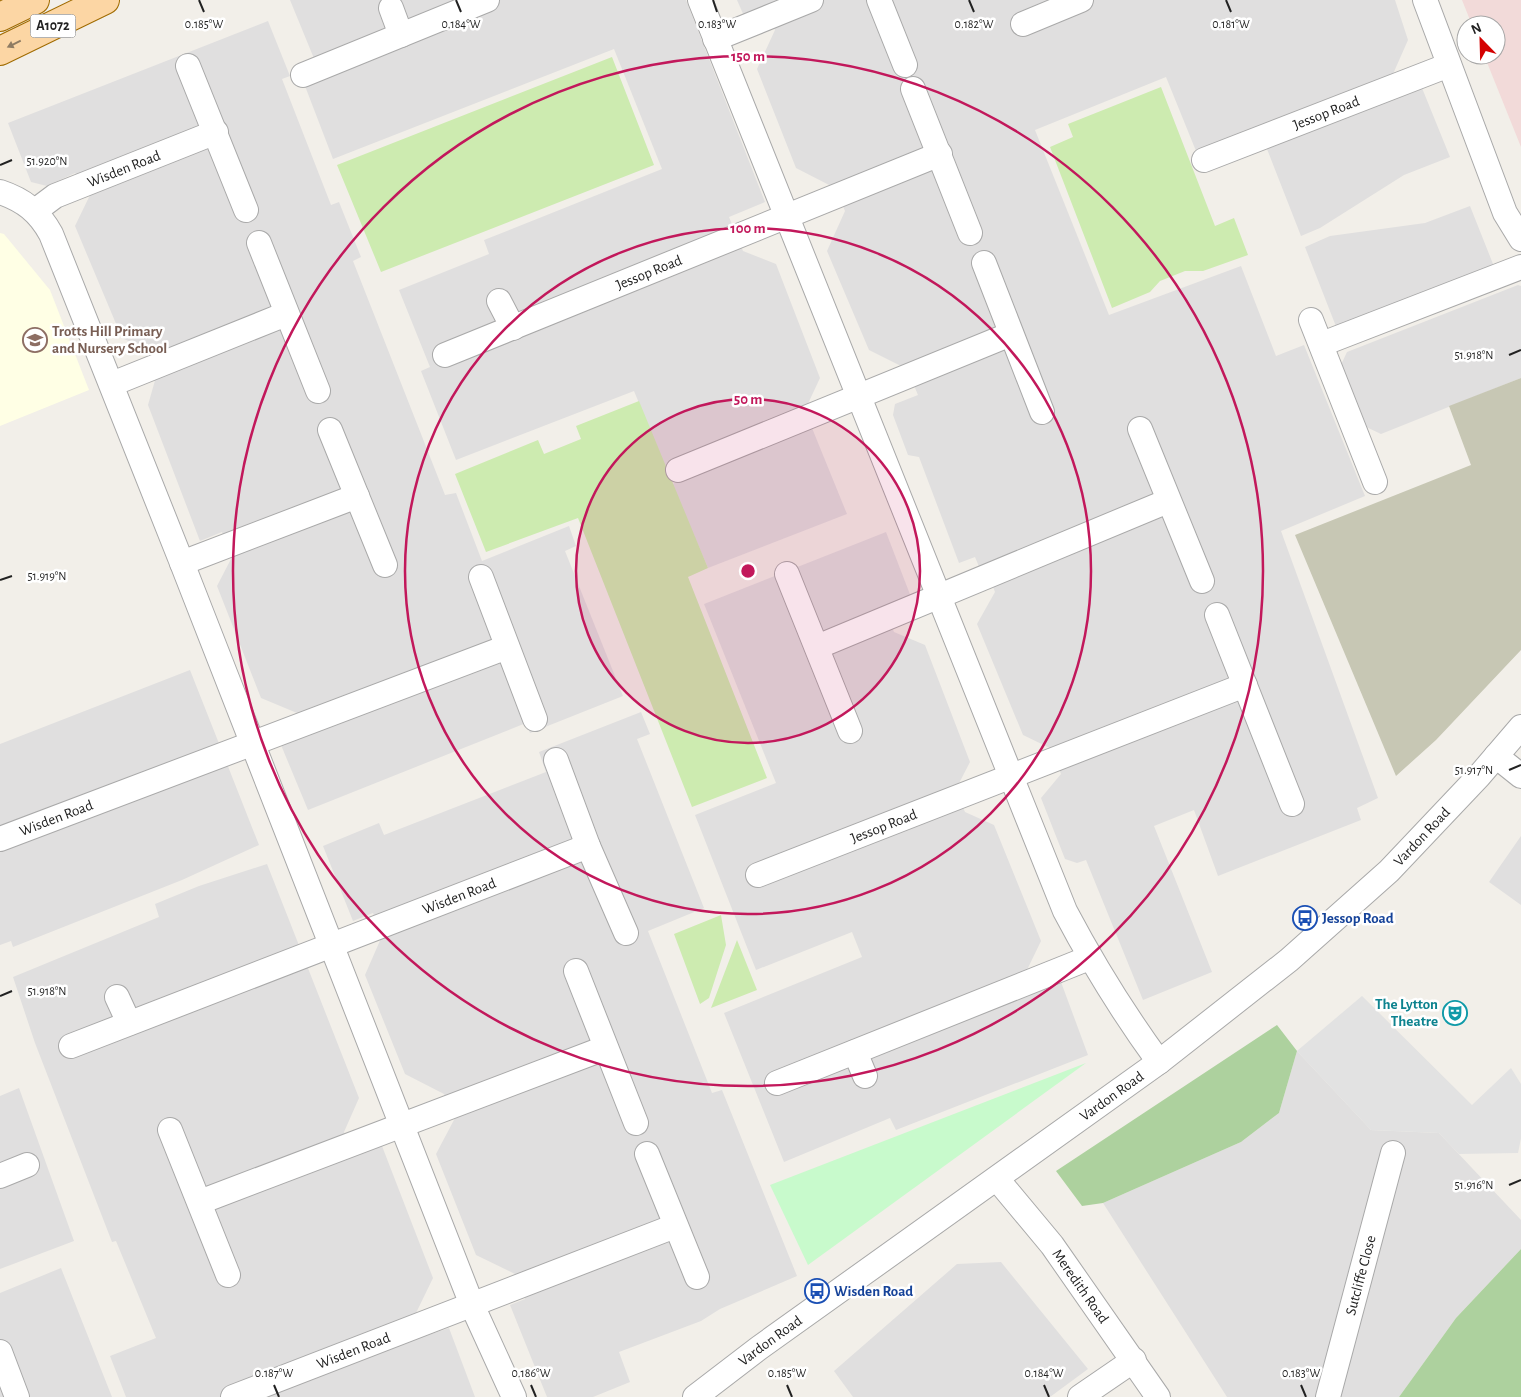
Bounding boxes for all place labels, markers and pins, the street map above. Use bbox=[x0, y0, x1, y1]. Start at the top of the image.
place label: Trotts Hill Primary and Nursery School bbox=[52, 324, 167, 356]
school or university icon: Trotts Hill Primary and Nursery School bbox=[22, 327, 48, 353]
centre of rings bbox=[739, 562, 757, 580]
bus stop icon: Jessop Road bbox=[1292, 905, 1318, 931]
place label: Jessop Road bbox=[1322, 911, 1394, 926]
place label: The Lytton Theatre bbox=[1375, 997, 1438, 1029]
theatre icon: The Lytton Theatre bbox=[1442, 1000, 1468, 1026]
bus stop icon: Wisden Road bbox=[804, 1278, 830, 1304]
place label: Wisden Road bbox=[834, 1284, 913, 1299]

